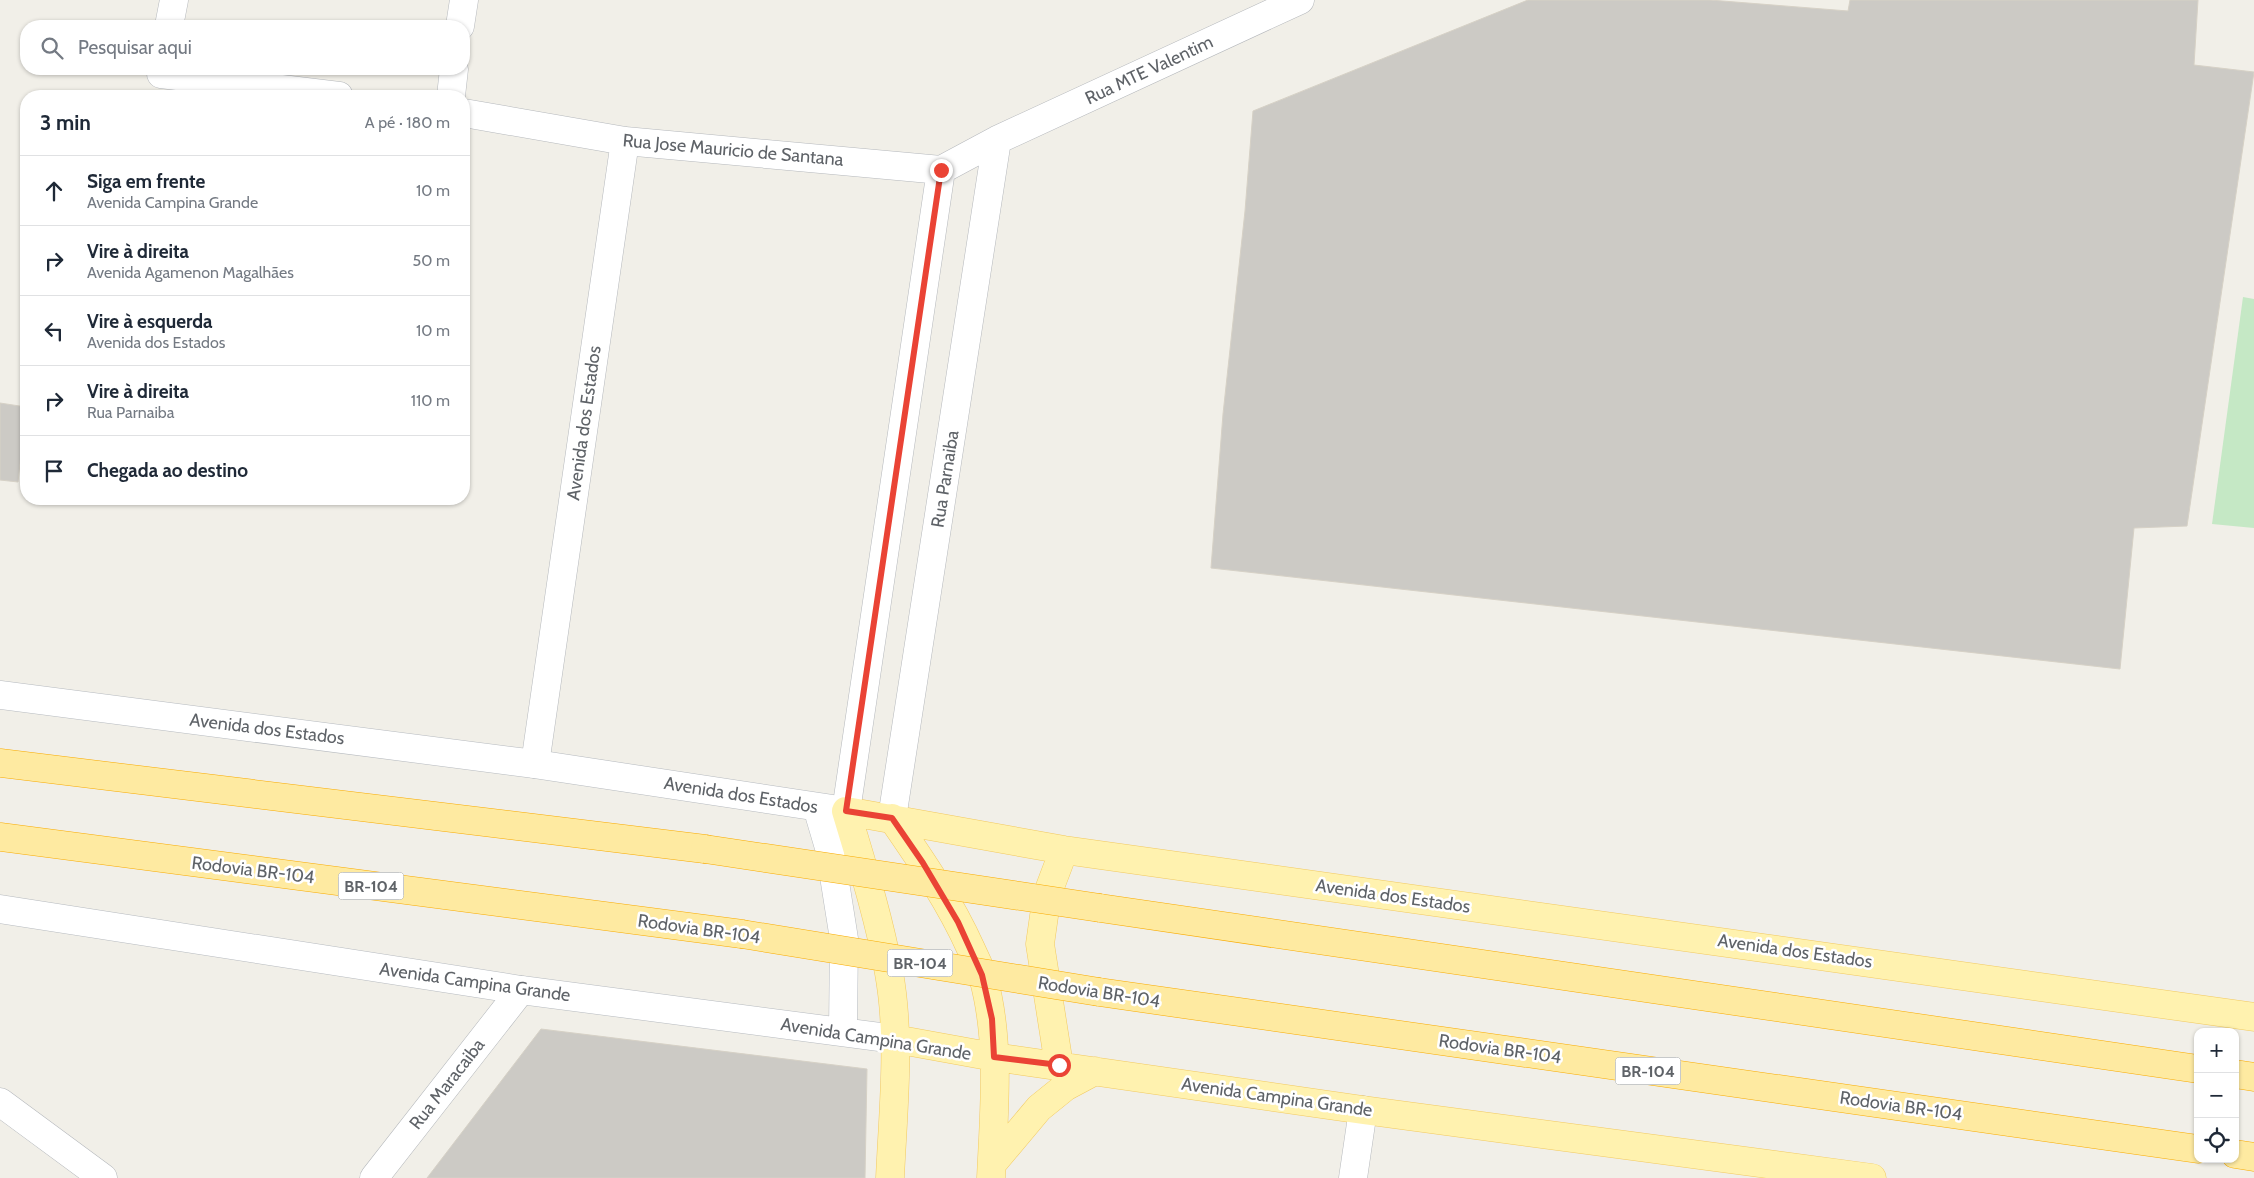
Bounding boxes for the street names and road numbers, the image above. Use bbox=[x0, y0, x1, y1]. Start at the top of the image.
street label: Rua MTE Valentim bbox=[1082, 31, 1216, 109]
street label: Rua Jose Mauricio de Santana bbox=[622, 129, 845, 171]
street label: Avenida dos Estados bbox=[562, 344, 606, 502]
street label: Rua Parnaiba bbox=[926, 428, 964, 529]
street label: Avenida dos Estados bbox=[188, 709, 346, 749]
street label: Avenida dos Estados bbox=[662, 772, 820, 818]
street label: Rodovia BR-104 bbox=[190, 852, 316, 888]
road number: BR-104 bbox=[338, 872, 404, 899]
street label: Avenida dos Estados bbox=[1314, 874, 1472, 918]
street label: Rodovia BR-104 bbox=[636, 910, 762, 948]
street label: Avenida dos Estados bbox=[1716, 929, 1874, 973]
road number: BR-104 bbox=[888, 950, 952, 976]
street label: Avenida Campina Grande bbox=[378, 958, 572, 1006]
street label: Rodovia BR-104 bbox=[1036, 971, 1162, 1013]
street label: Avenida Campina Grande bbox=[779, 1013, 973, 1065]
street label: Rodovia BR-104 bbox=[1437, 1030, 1563, 1068]
street label: Rua Maracaiba bbox=[405, 1034, 490, 1134]
road number: BR-104 bbox=[1616, 1058, 1680, 1084]
street label: Avenida Campina Grande bbox=[1180, 1073, 1374, 1121]
street label: Rodovia BR-104 bbox=[1838, 1087, 1964, 1125]

